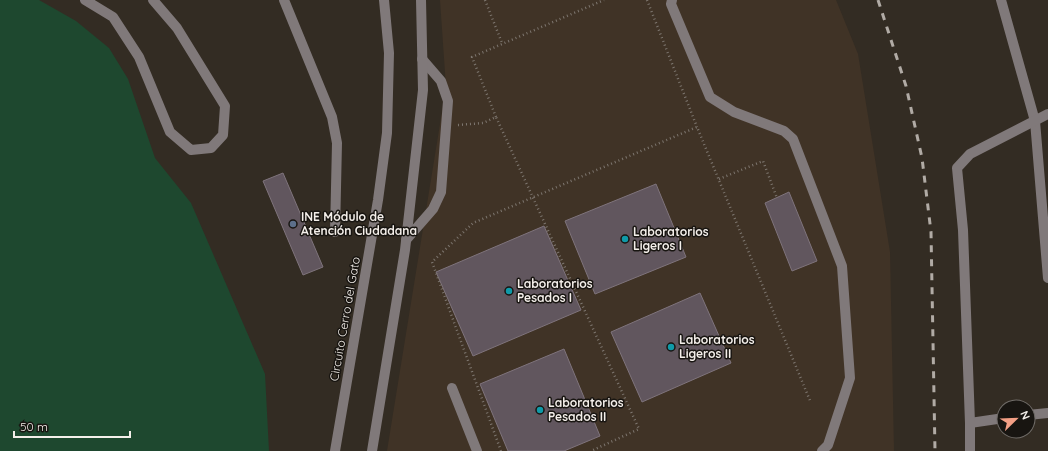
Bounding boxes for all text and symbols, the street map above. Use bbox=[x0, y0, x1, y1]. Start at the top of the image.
place label: INE Módulo de Atención Ciudadana bbox=[301, 209, 417, 238]
marker: INE Módulo de Atención Ciudadana bbox=[288, 219, 298, 229]
place label: Laboratorios Ligeros I bbox=[633, 224, 709, 253]
marker: Laboratorios Ligeros I bbox=[620, 234, 630, 244]
street label: Circuito Cerro del Gato bbox=[326, 255, 363, 382]
place label: Laboratorios Pesados I bbox=[517, 276, 593, 305]
marker: Laboratorios Pesados I bbox=[504, 286, 514, 296]
place label: Laboratorios Ligeros II bbox=[679, 332, 755, 361]
marker: Laboratorios Ligeros II bbox=[666, 342, 676, 352]
place label: Laboratorios Pesados II bbox=[548, 395, 624, 424]
north arrow bbox=[996, 399, 1036, 439]
marker: Laboratorios Pesados II bbox=[535, 405, 545, 415]
text: N bbox=[1017, 409, 1033, 422]
scale bar bbox=[14, 413, 130, 439]
text: 50 m bbox=[20, 419, 48, 434]

